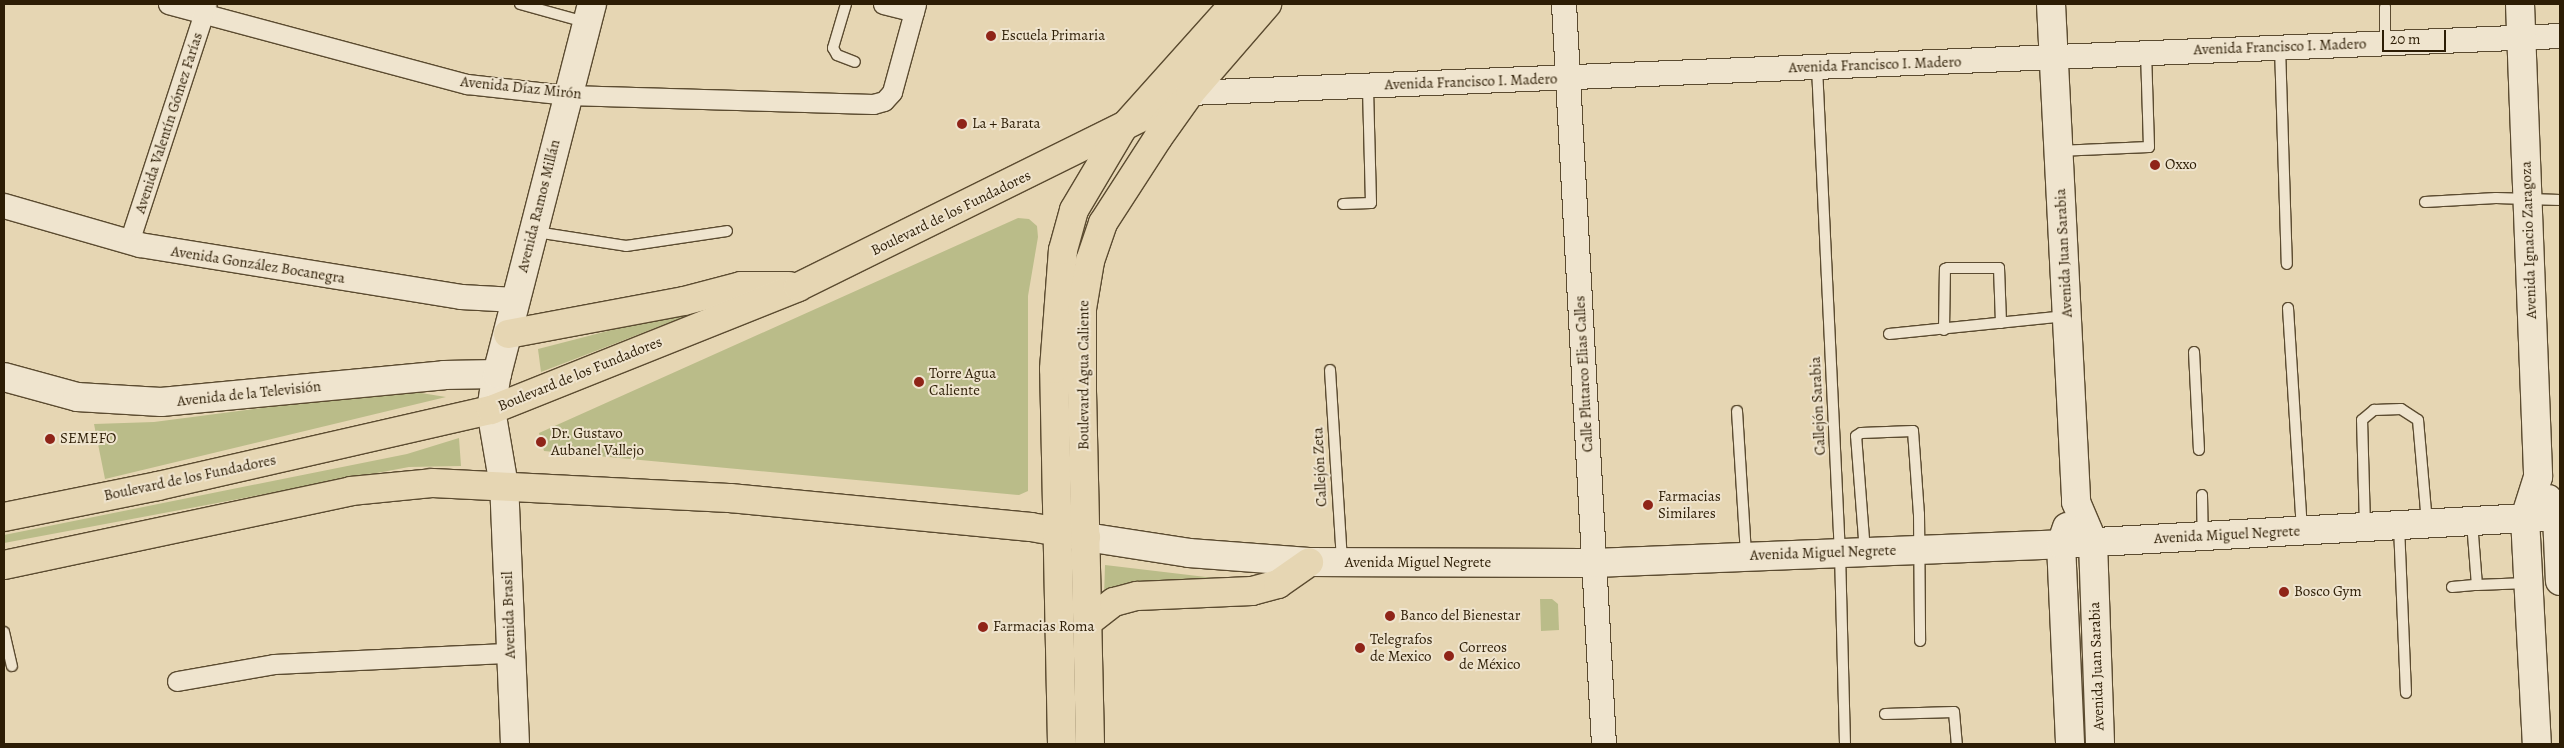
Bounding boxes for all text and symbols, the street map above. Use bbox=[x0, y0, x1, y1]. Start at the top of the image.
scale bar bbox=[2384, 20, 2448, 52]
place label: Escuela Primaria bbox=[1001, 27, 1105, 45]
text: 20 m bbox=[2390, 29, 2421, 49]
street label: Avenida Valentín Gómez Farías bbox=[131, 30, 207, 216]
marker: Escuela Primaria bbox=[985, 30, 997, 42]
street label: Avenida Francisco I. Madero bbox=[2193, 35, 2367, 59]
street label: Avenida Francisco I. Madero bbox=[1788, 53, 1962, 77]
street label: Avenida Francisco I. Madero bbox=[1384, 70, 1558, 94]
street label: Avenida Díaz Mirón bbox=[460, 73, 582, 103]
place label: La + Barata bbox=[972, 115, 1041, 133]
marker: La + Barata bbox=[956, 118, 968, 130]
street label: Avenida Ramos Millán bbox=[514, 138, 564, 274]
place label: Oxxo bbox=[2165, 156, 2197, 174]
marker: Oxxo bbox=[2149, 159, 2161, 171]
street label: Avenida Ignacio Zaragoza bbox=[2517, 161, 2541, 319]
street label: Boulevard de los Fundadores bbox=[868, 166, 1034, 260]
street label: Avenida Juan Sarabia bbox=[2052, 188, 2076, 318]
street label: Avenida González Bocanegra bbox=[170, 242, 346, 288]
street label: Calle Plutarco Elias Calles bbox=[1571, 295, 1597, 453]
street label: Boulevard Agua Caliente bbox=[1075, 300, 1093, 450]
street label: Boulevard de los Fundadores bbox=[495, 333, 665, 415]
street label: Callejón Sarabia bbox=[1806, 356, 1830, 456]
place label: Torre Agua Caliente bbox=[929, 364, 996, 399]
marker: Torre Agua Caliente bbox=[913, 376, 925, 388]
street label: Avenida de la Televisión bbox=[176, 377, 322, 411]
place label: Dr. Gustavo Aubanel Vallejo bbox=[551, 424, 644, 459]
street label: Callejón Zeta bbox=[1309, 427, 1331, 507]
place label: SEMEFO bbox=[60, 430, 116, 448]
marker: SEMEFO bbox=[44, 433, 56, 445]
marker: Dr. Gustavo Aubanel Vallejo bbox=[535, 436, 547, 448]
street label: Boulevard de los Fundadores bbox=[102, 451, 278, 505]
place label: Farmacias Similares bbox=[1658, 487, 1721, 522]
marker: Farmacias Similares bbox=[1642, 499, 1654, 511]
street label: Avenida Miguel Negrete bbox=[2153, 522, 2301, 548]
street label: Avenida Miguel Negrete bbox=[1750, 541, 1896, 565]
street label: Avenida Miguel Negrete bbox=[1345, 554, 1491, 572]
street label: Avenida Brasil bbox=[498, 571, 520, 659]
place label: Bosco Gym bbox=[2294, 583, 2362, 601]
marker: Bosco Gym bbox=[2278, 586, 2290, 598]
street label: Avenida Juan Sarabia bbox=[2086, 601, 2108, 731]
place label: Banco del Bienestar bbox=[1400, 607, 1521, 625]
marker: Banco del Bienestar bbox=[1384, 610, 1396, 622]
place label: Farmacias Roma bbox=[993, 618, 1094, 636]
marker: Farmacias Roma bbox=[977, 621, 989, 633]
place label: Telegrafos de Mexico bbox=[1370, 630, 1433, 665]
place label: Correos de México bbox=[1459, 638, 1521, 673]
marker: Telegrafos de Mexico bbox=[1354, 642, 1366, 654]
marker: Correos de México bbox=[1443, 650, 1455, 662]

